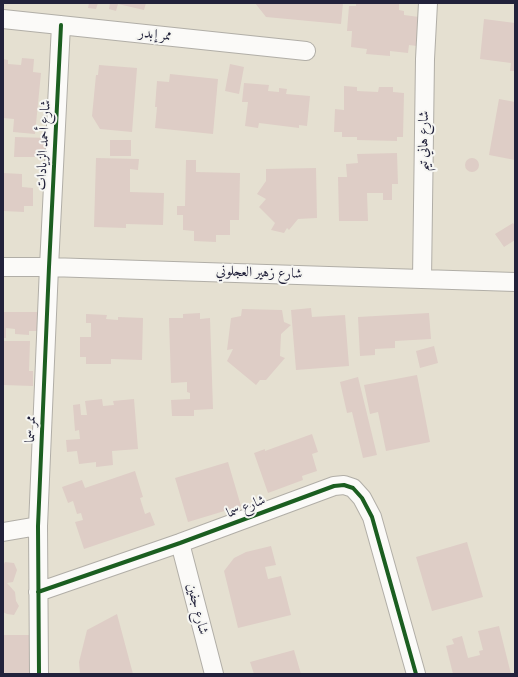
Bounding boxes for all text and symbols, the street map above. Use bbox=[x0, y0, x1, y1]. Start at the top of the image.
street label: ممر إبدر bbox=[138, 25, 172, 45]
street label: شارع أحمد الزيادات bbox=[33, 99, 55, 191]
street label: شارع هاني تيم bbox=[415, 110, 433, 172]
street label: شارع زهير العجلوني bbox=[216, 263, 302, 283]
street label: ممر سما bbox=[22, 415, 40, 443]
street label: شارع سما bbox=[224, 492, 268, 522]
street label: شارع جفين bbox=[183, 582, 211, 636]

